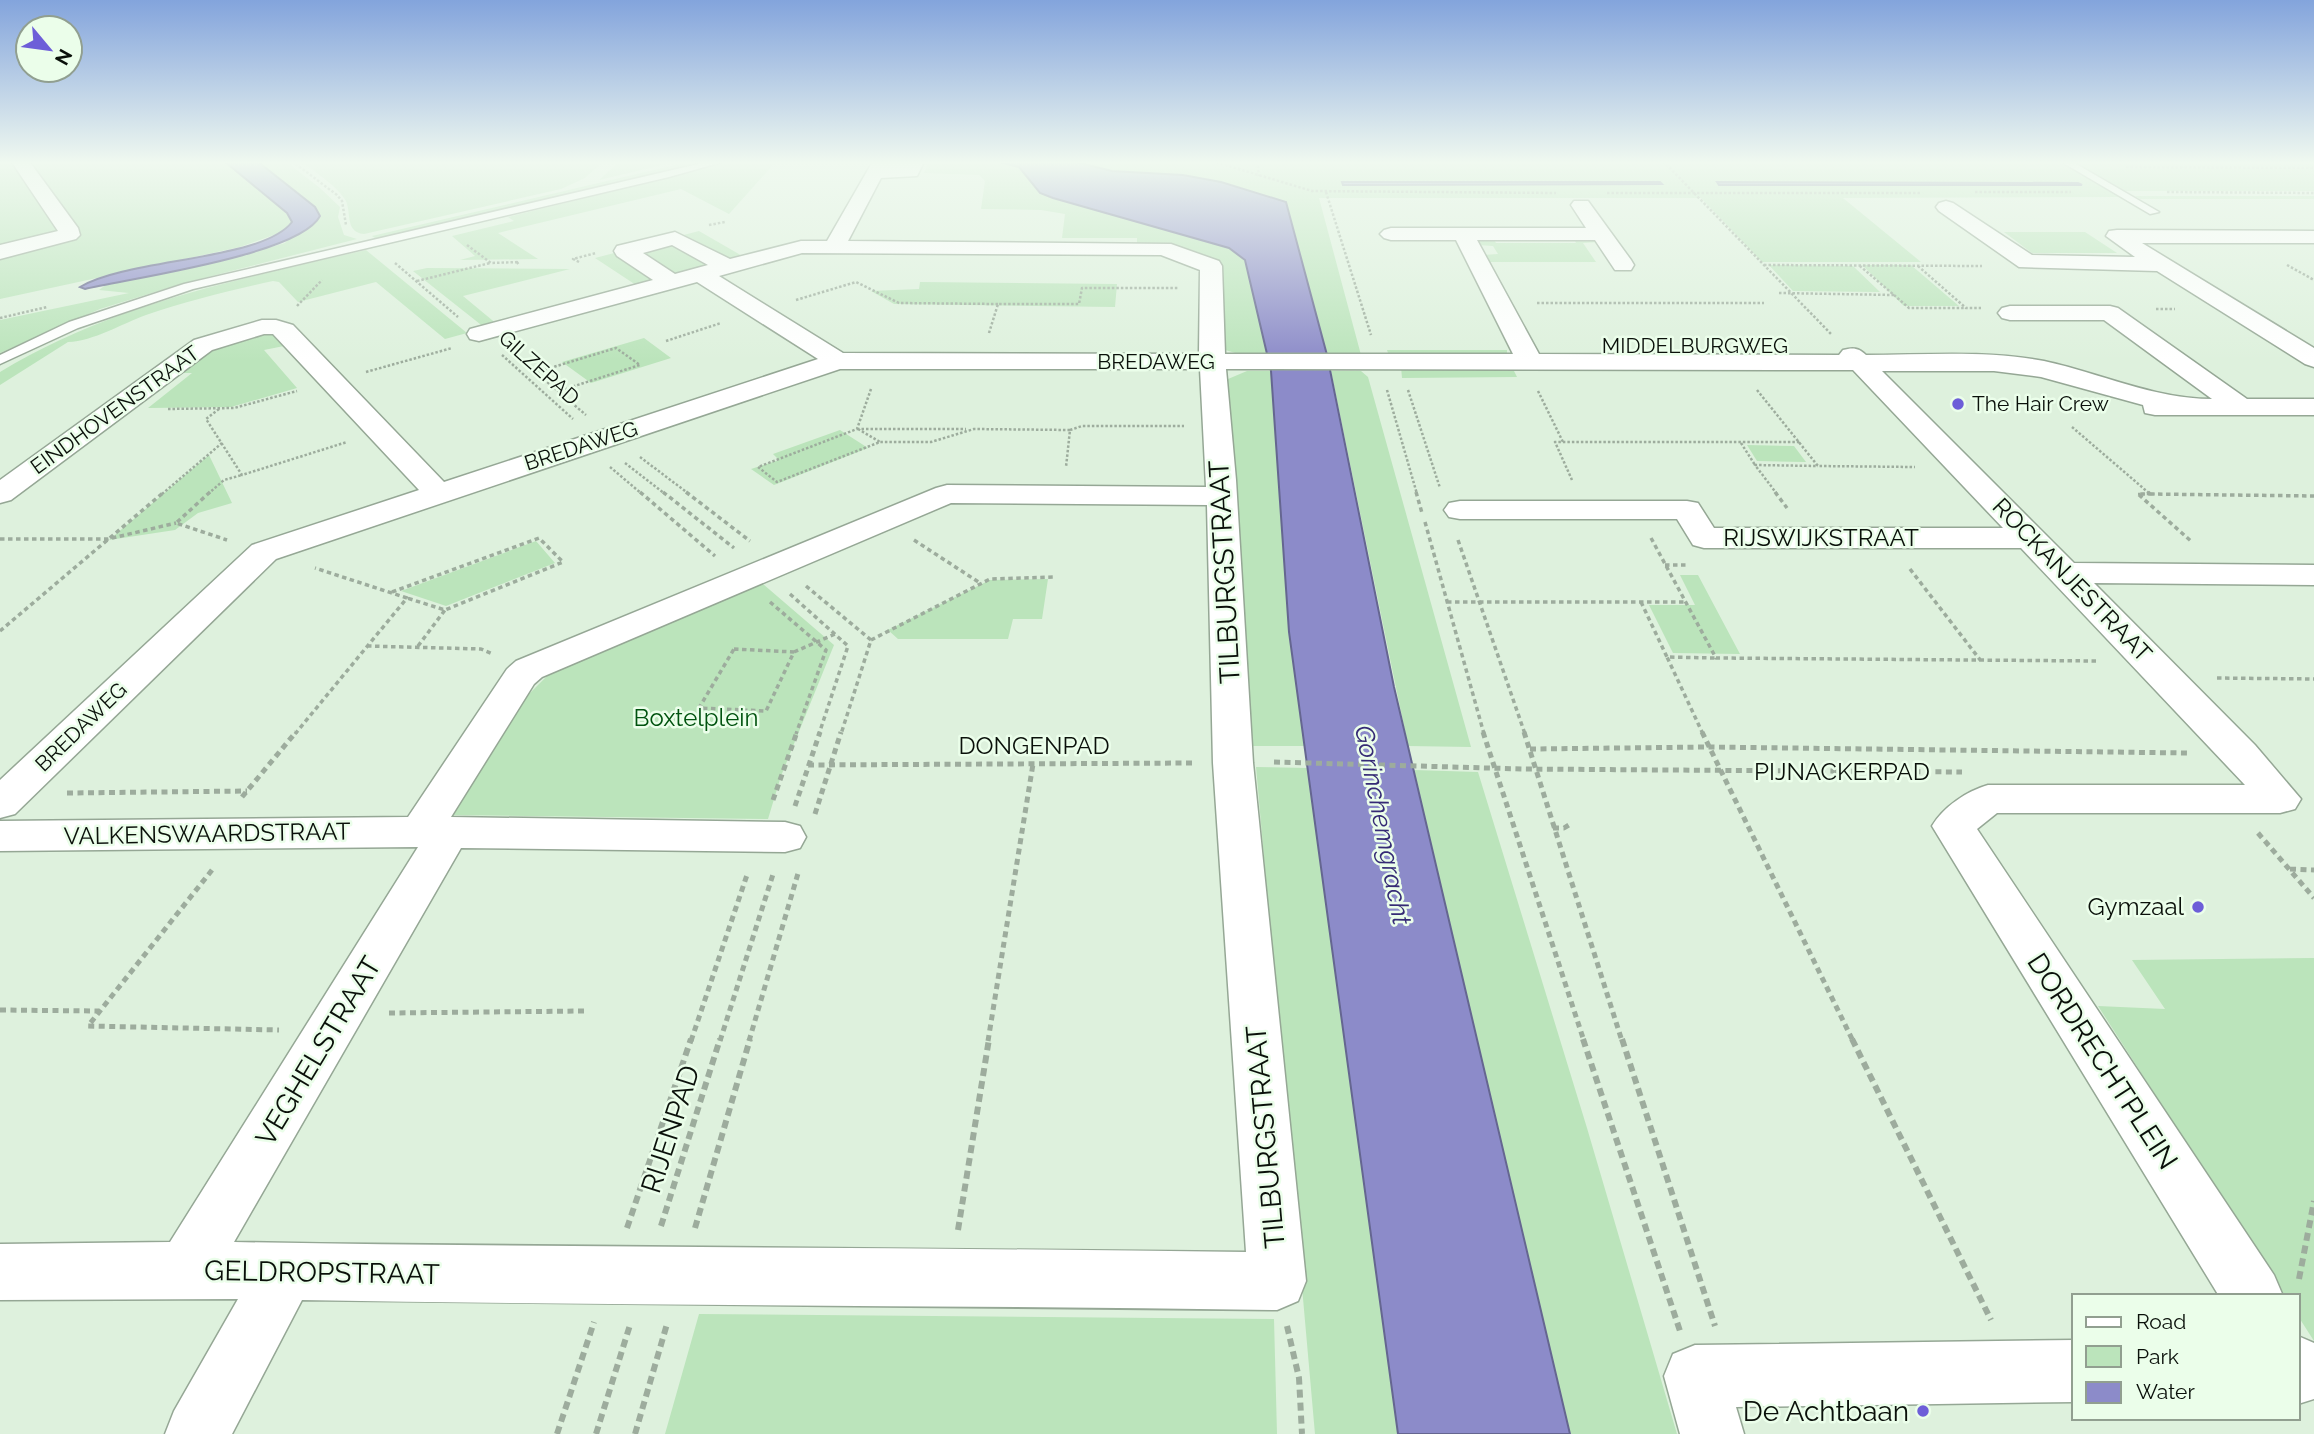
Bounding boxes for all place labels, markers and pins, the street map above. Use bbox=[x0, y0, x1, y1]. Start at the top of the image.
place label: The Hair Crew bbox=[1972, 391, 2109, 416]
marker: The Hair Crew bbox=[1950, 396, 1966, 412]
place label: Gymzaal bbox=[2087, 892, 2184, 921]
marker: Gymzaal bbox=[2190, 899, 2206, 915]
place label: De Achtbaan bbox=[1743, 1395, 1909, 1428]
marker: De Achtbaan bbox=[1915, 1403, 1931, 1419]

